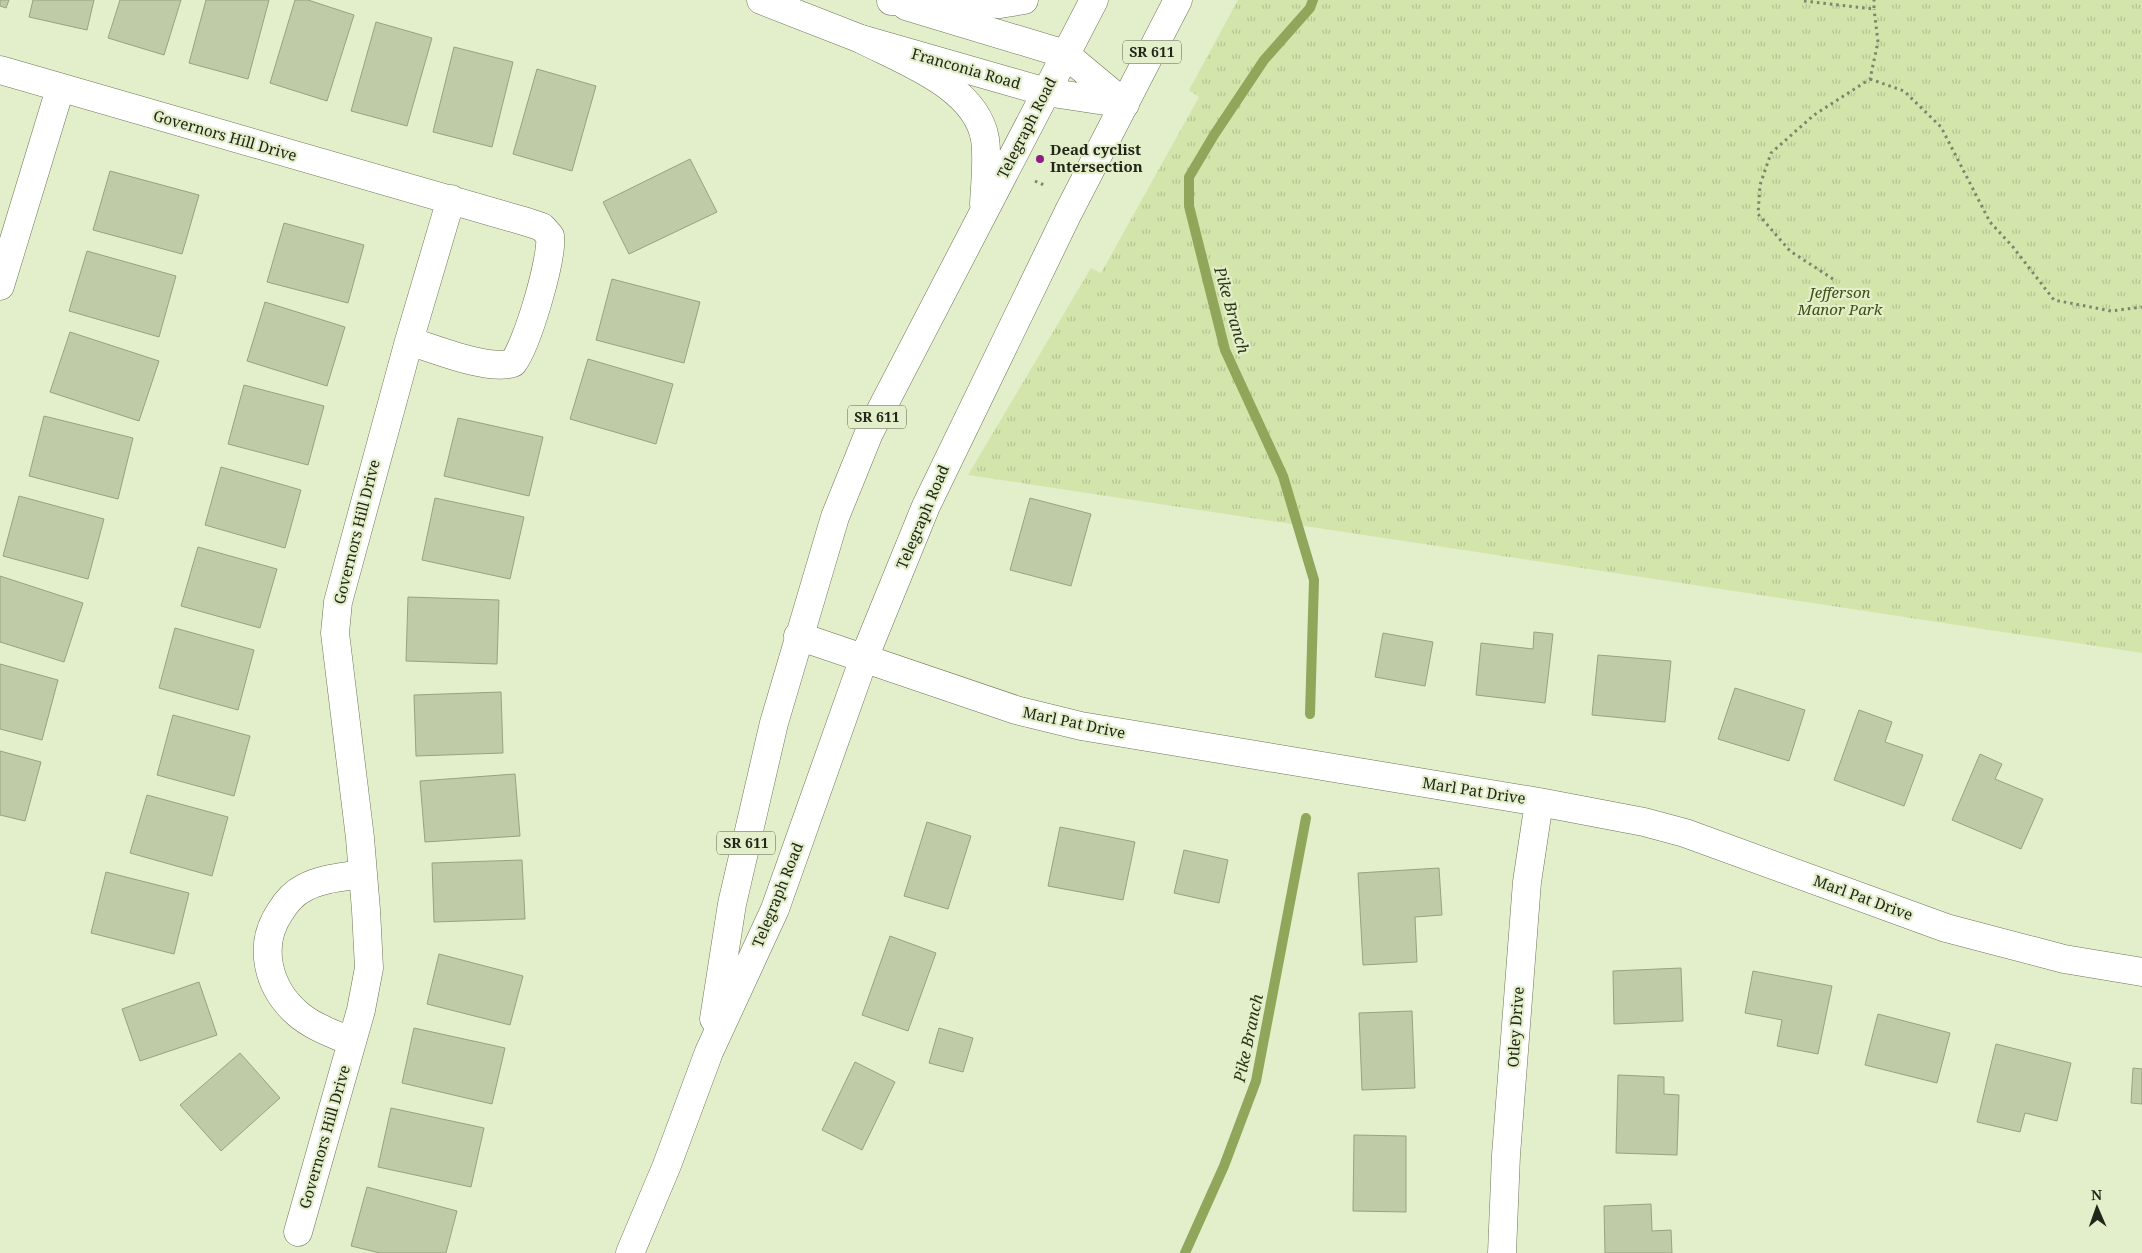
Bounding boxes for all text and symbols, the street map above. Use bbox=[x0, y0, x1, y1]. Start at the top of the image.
road number: SR 611 bbox=[1123, 41, 1181, 64]
street label: Franconia Road bbox=[909, 43, 1023, 93]
street label: Telegraph Road bbox=[992, 73, 1060, 182]
street label: Governors Hill Drive bbox=[151, 105, 299, 165]
place label: Dead cyclist Intersection bbox=[1050, 139, 1143, 176]
marker: Dead cyclist Intersection bbox=[1034, 153, 1046, 165]
water label: Pike Branch bbox=[1209, 263, 1255, 356]
park label: Jefferson Manor Park bbox=[1797, 282, 1883, 319]
road number: SR 611 bbox=[848, 406, 906, 428]
street label: Governors Hill Drive bbox=[328, 457, 384, 606]
street label: Telegraph Road bbox=[891, 462, 953, 572]
street label: Marl Pat Drive bbox=[1021, 701, 1127, 743]
street label: Marl Pat Drive bbox=[1421, 772, 1527, 808]
road number: SR 611 bbox=[717, 831, 775, 854]
street label: Telegraph Road bbox=[747, 839, 807, 950]
street label: Marl Pat Drive bbox=[1811, 870, 1916, 924]
street label: Otley Drive bbox=[1502, 986, 1528, 1068]
water label: Pike Branch bbox=[1228, 992, 1268, 1085]
street label: Governors Hill Drive bbox=[294, 1063, 354, 1211]
north arrow bbox=[2072, 1183, 2122, 1233]
text: N bbox=[2091, 1185, 2102, 1204]

